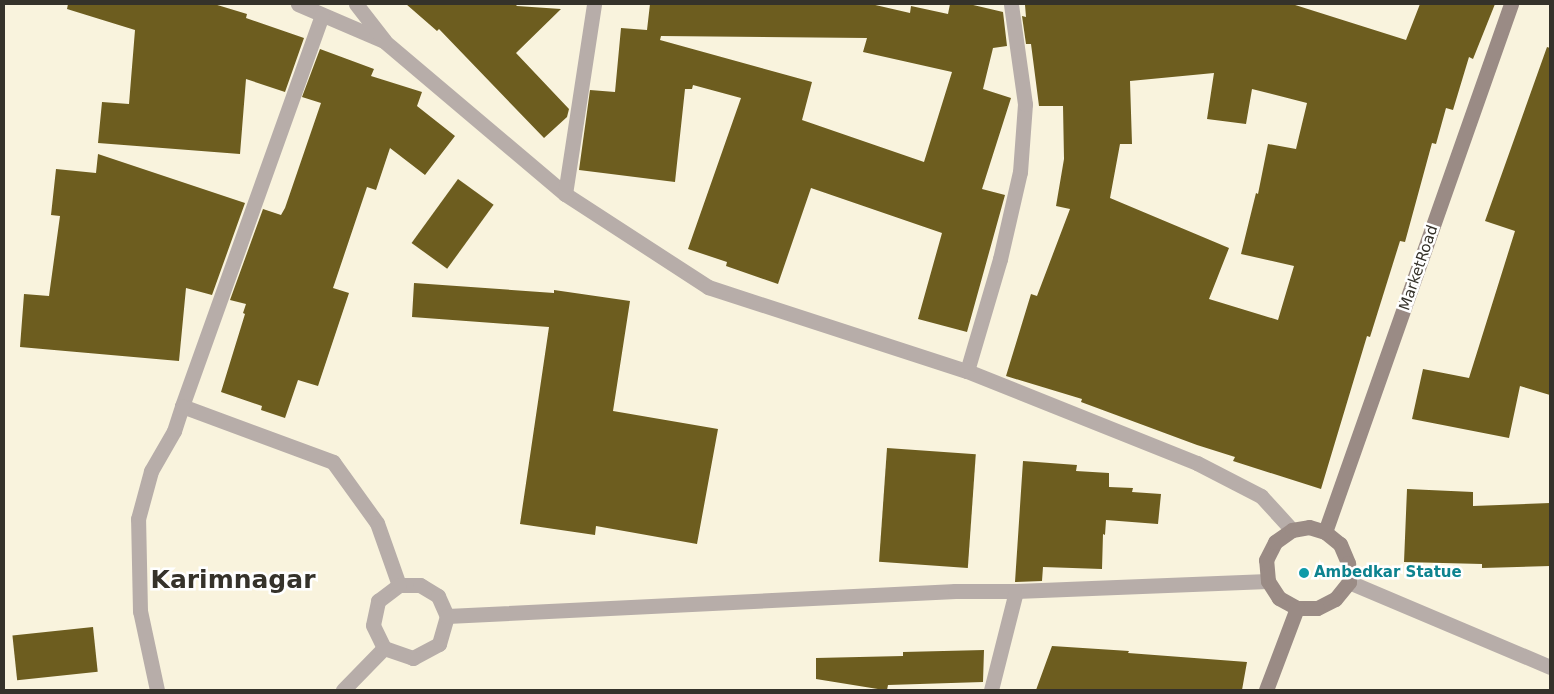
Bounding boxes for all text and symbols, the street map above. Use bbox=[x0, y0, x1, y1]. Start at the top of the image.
street label: MarketRoad bbox=[1396, 223, 1442, 313]
place label: Ambedkar Statue bbox=[1314, 564, 1462, 582]
district label: Karimnagar bbox=[151, 565, 315, 595]
marker: Ambedkar Statue bbox=[1298, 567, 1310, 579]

